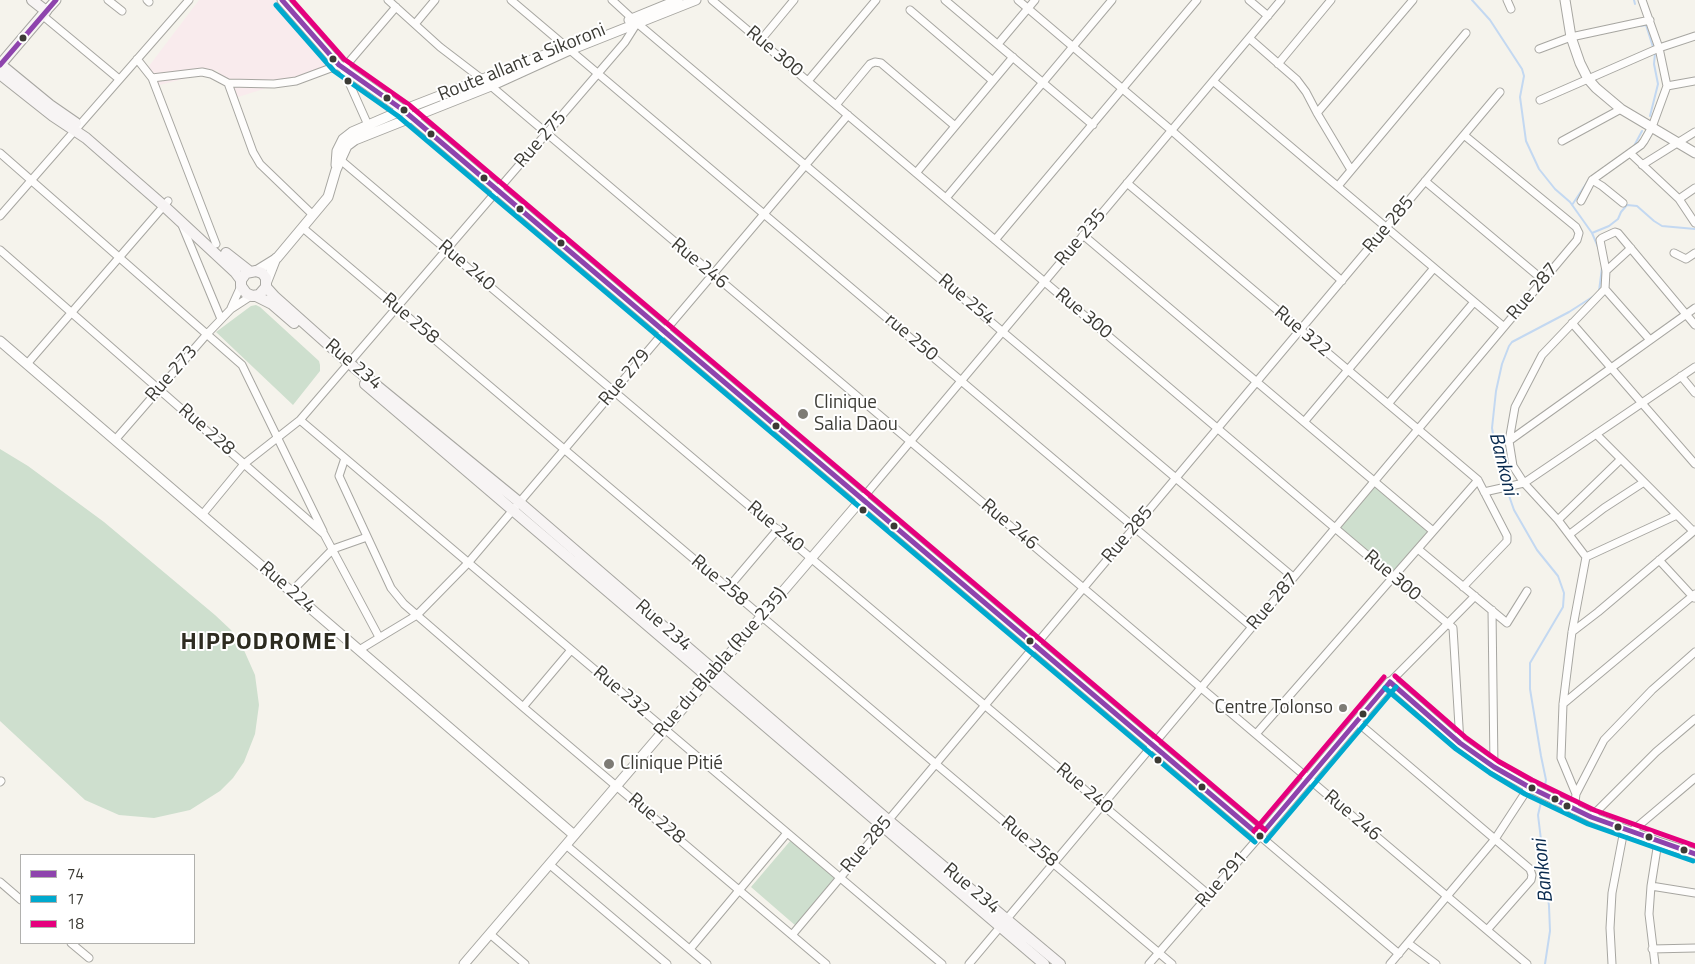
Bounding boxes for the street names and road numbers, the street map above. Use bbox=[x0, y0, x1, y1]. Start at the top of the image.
street label: Route allant a Sikoroni bbox=[435, 19, 609, 107]
street label: Rue 300 bbox=[741, 22, 807, 82]
street label: Rue 275 bbox=[510, 107, 572, 173]
street label: Rue 285 bbox=[1359, 192, 1419, 258]
street label: Rue 235 bbox=[1051, 205, 1111, 271]
street label: Rue 246 bbox=[666, 234, 732, 294]
street label: Rue 240 bbox=[433, 236, 499, 296]
street label: Rue 287 bbox=[1503, 259, 1563, 325]
street label: Rue 254 bbox=[933, 270, 999, 330]
street label: Rue 300 bbox=[1050, 284, 1116, 344]
street label: Rue 258 bbox=[377, 289, 443, 349]
street label: Rue 322 bbox=[1269, 302, 1335, 362]
street label: rue 250 bbox=[880, 309, 942, 367]
street label: Rue 234 bbox=[320, 335, 386, 395]
street label: Rue 273 bbox=[141, 341, 203, 407]
street label: Rue 279 bbox=[595, 345, 655, 411]
street label: Rue 228 bbox=[173, 399, 239, 461]
street label: Rue 246 bbox=[976, 495, 1042, 555]
street label: Rue 240 bbox=[742, 497, 808, 557]
street label: Rue 285 bbox=[1098, 502, 1158, 568]
street label: Rue 300 bbox=[1359, 546, 1425, 606]
street label: Rue 258 bbox=[686, 551, 752, 611]
street label: Rue 224 bbox=[254, 557, 320, 619]
street label: Rue 287 bbox=[1243, 569, 1303, 635]
street label: Rue du Blabla (Rue 235) bbox=[650, 583, 792, 743]
street label: Rue 234 bbox=[630, 595, 696, 657]
street label: Rue 232 bbox=[588, 662, 654, 722]
street label: Rue 240 bbox=[1051, 759, 1117, 819]
street label: Rue 246 bbox=[1319, 786, 1385, 846]
street label: Rue 228 bbox=[623, 789, 689, 849]
street label: Rue 285 bbox=[837, 812, 897, 878]
street label: Rue 258 bbox=[996, 812, 1062, 872]
street label: Rue 291 bbox=[1191, 847, 1253, 913]
street label: Rue 234 bbox=[938, 859, 1004, 919]

